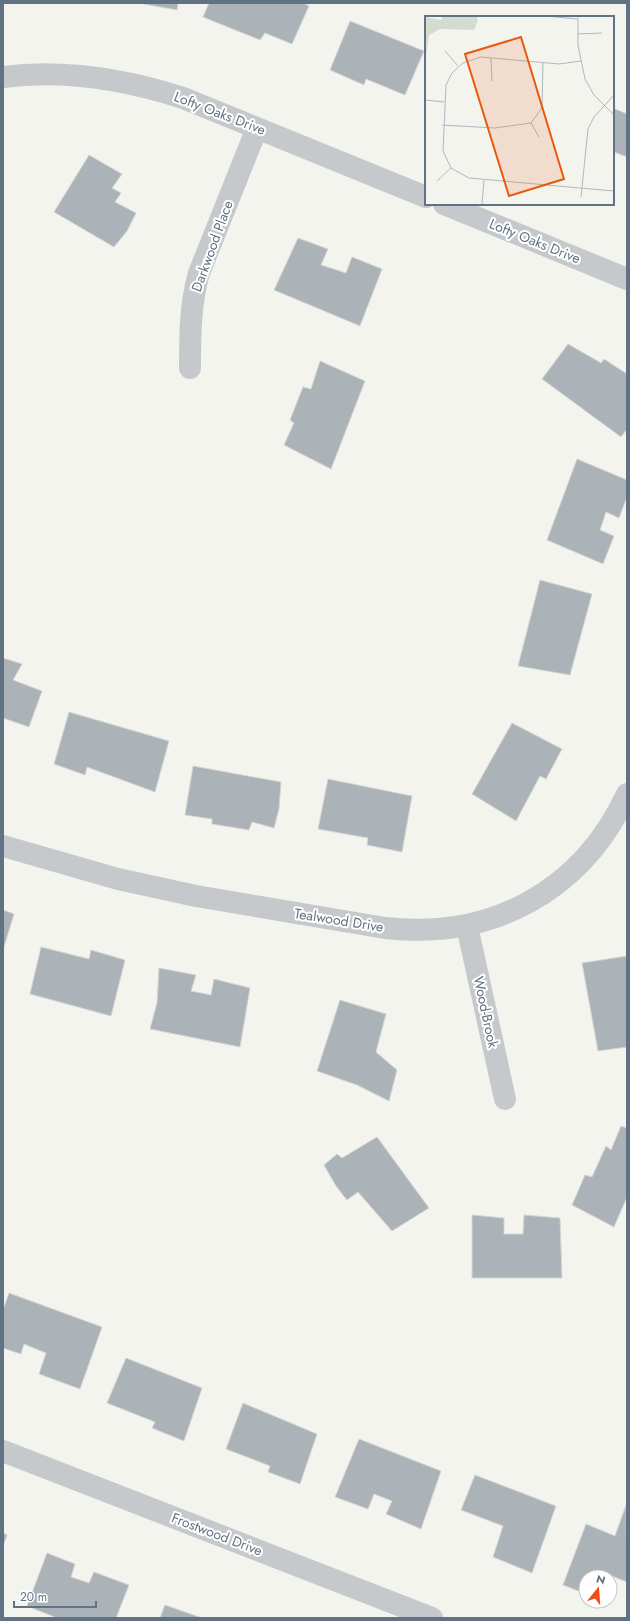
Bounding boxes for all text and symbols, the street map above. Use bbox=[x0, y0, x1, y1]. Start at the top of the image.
inset map bbox=[425, 16, 614, 205]
street label: Lofty Oaks Drive bbox=[171, 86, 269, 140]
street label: Darkwood Place bbox=[186, 198, 238, 294]
street label: Lofty Oaks Drive bbox=[486, 214, 584, 268]
street label: Tealwood Drive bbox=[293, 903, 385, 937]
street label: Wood-Brook bbox=[469, 974, 504, 1050]
street label: Frostwood Drive bbox=[169, 1507, 265, 1561]
north arrow bbox=[578, 1569, 618, 1609]
text: N bbox=[594, 1571, 607, 1588]
scale bar bbox=[14, 1583, 96, 1609]
text: 20 m bbox=[20, 1588, 47, 1606]

